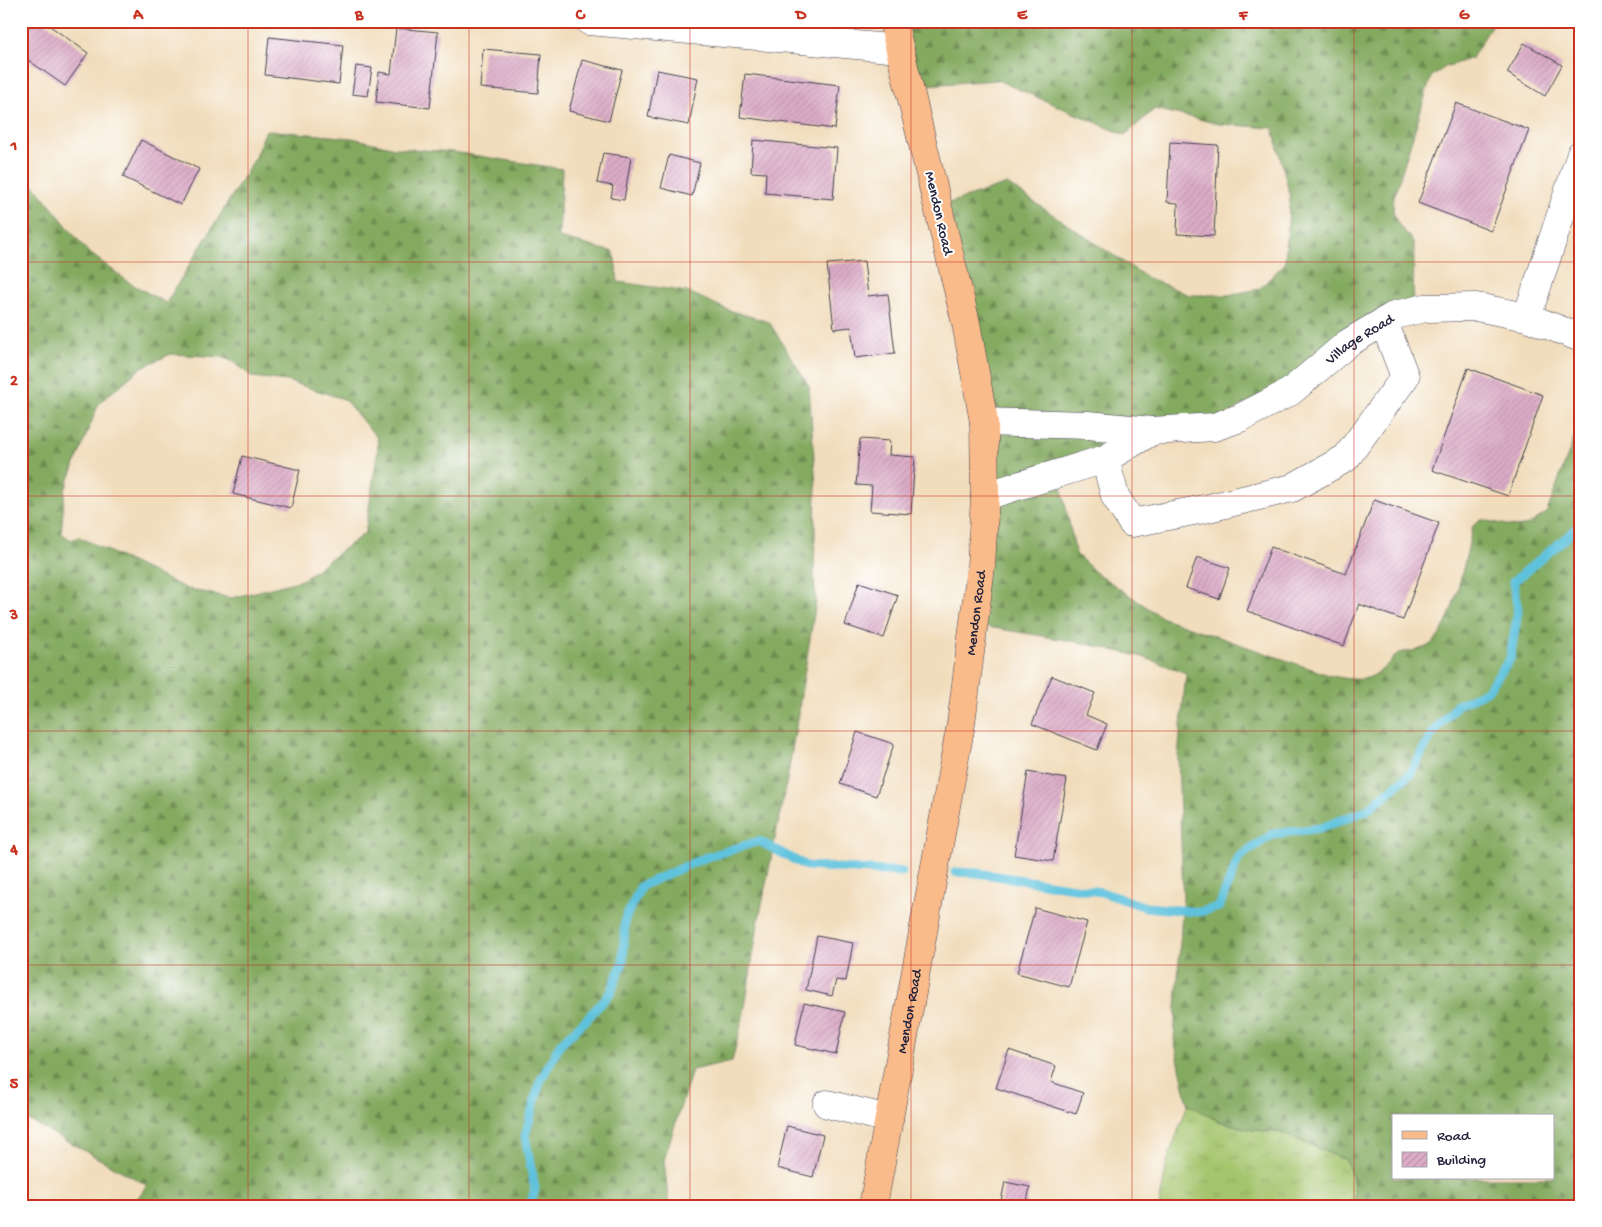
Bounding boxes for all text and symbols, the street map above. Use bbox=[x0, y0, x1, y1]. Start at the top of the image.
text: A bbox=[132, 7, 144, 26]
text: B bbox=[354, 7, 364, 26]
text: C bbox=[575, 7, 586, 26]
text: D bbox=[794, 7, 807, 26]
text: E bbox=[1017, 7, 1028, 26]
text: F bbox=[1238, 7, 1249, 26]
text: G bbox=[1459, 7, 1470, 26]
text: 1 bbox=[10, 138, 17, 157]
street label: Mendon Road bbox=[920, 170, 957, 258]
street label: Village Road bbox=[1321, 310, 1399, 370]
text: 2 bbox=[10, 373, 18, 392]
street label: Mendon Road bbox=[963, 568, 991, 657]
text: 3 bbox=[9, 607, 18, 626]
text: 4 bbox=[9, 842, 18, 861]
street label: Mendon Road bbox=[894, 967, 927, 1055]
text: 5 bbox=[10, 1076, 19, 1095]
legend bbox=[1392, 1114, 1554, 1180]
text: Road bbox=[1437, 1128, 1471, 1146]
text: Building bbox=[1436, 1152, 1486, 1170]

